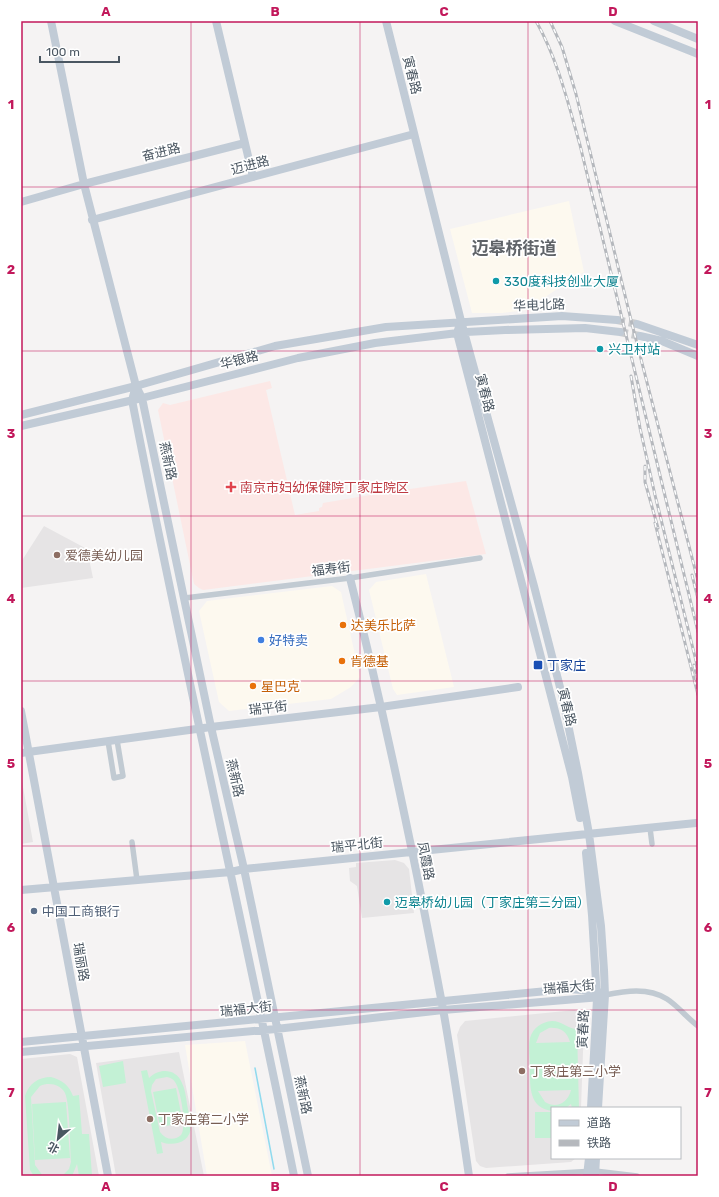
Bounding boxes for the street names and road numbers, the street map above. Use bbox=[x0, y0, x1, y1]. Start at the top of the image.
street label: 寅春路 bbox=[400, 54, 424, 96]
street label: 奋进路 bbox=[140, 140, 182, 164]
street label: 迈进路 bbox=[229, 153, 271, 177]
street label: 华电北路 bbox=[513, 297, 565, 313]
street label: 华银路 bbox=[218, 348, 260, 372]
street label: 寅春路 bbox=[473, 372, 497, 414]
street label: 燕新路 bbox=[157, 440, 179, 482]
street label: 福寿街 bbox=[311, 559, 351, 579]
street label: 寅春路 bbox=[555, 686, 579, 728]
street label: 瑞平街 bbox=[248, 698, 288, 718]
street label: 燕新路 bbox=[223, 757, 247, 799]
street label: 瑞平北街 bbox=[330, 835, 384, 855]
street label: 凤霞路 bbox=[415, 840, 437, 882]
street label: 瑞丽路 bbox=[70, 941, 92, 983]
street label: 瑞福大街 bbox=[542, 977, 596, 997]
street label: 瑞福大街 bbox=[219, 999, 273, 1019]
street label: 寅春路 bbox=[574, 1009, 592, 1049]
street label: 燕新路 bbox=[292, 1074, 314, 1116]

